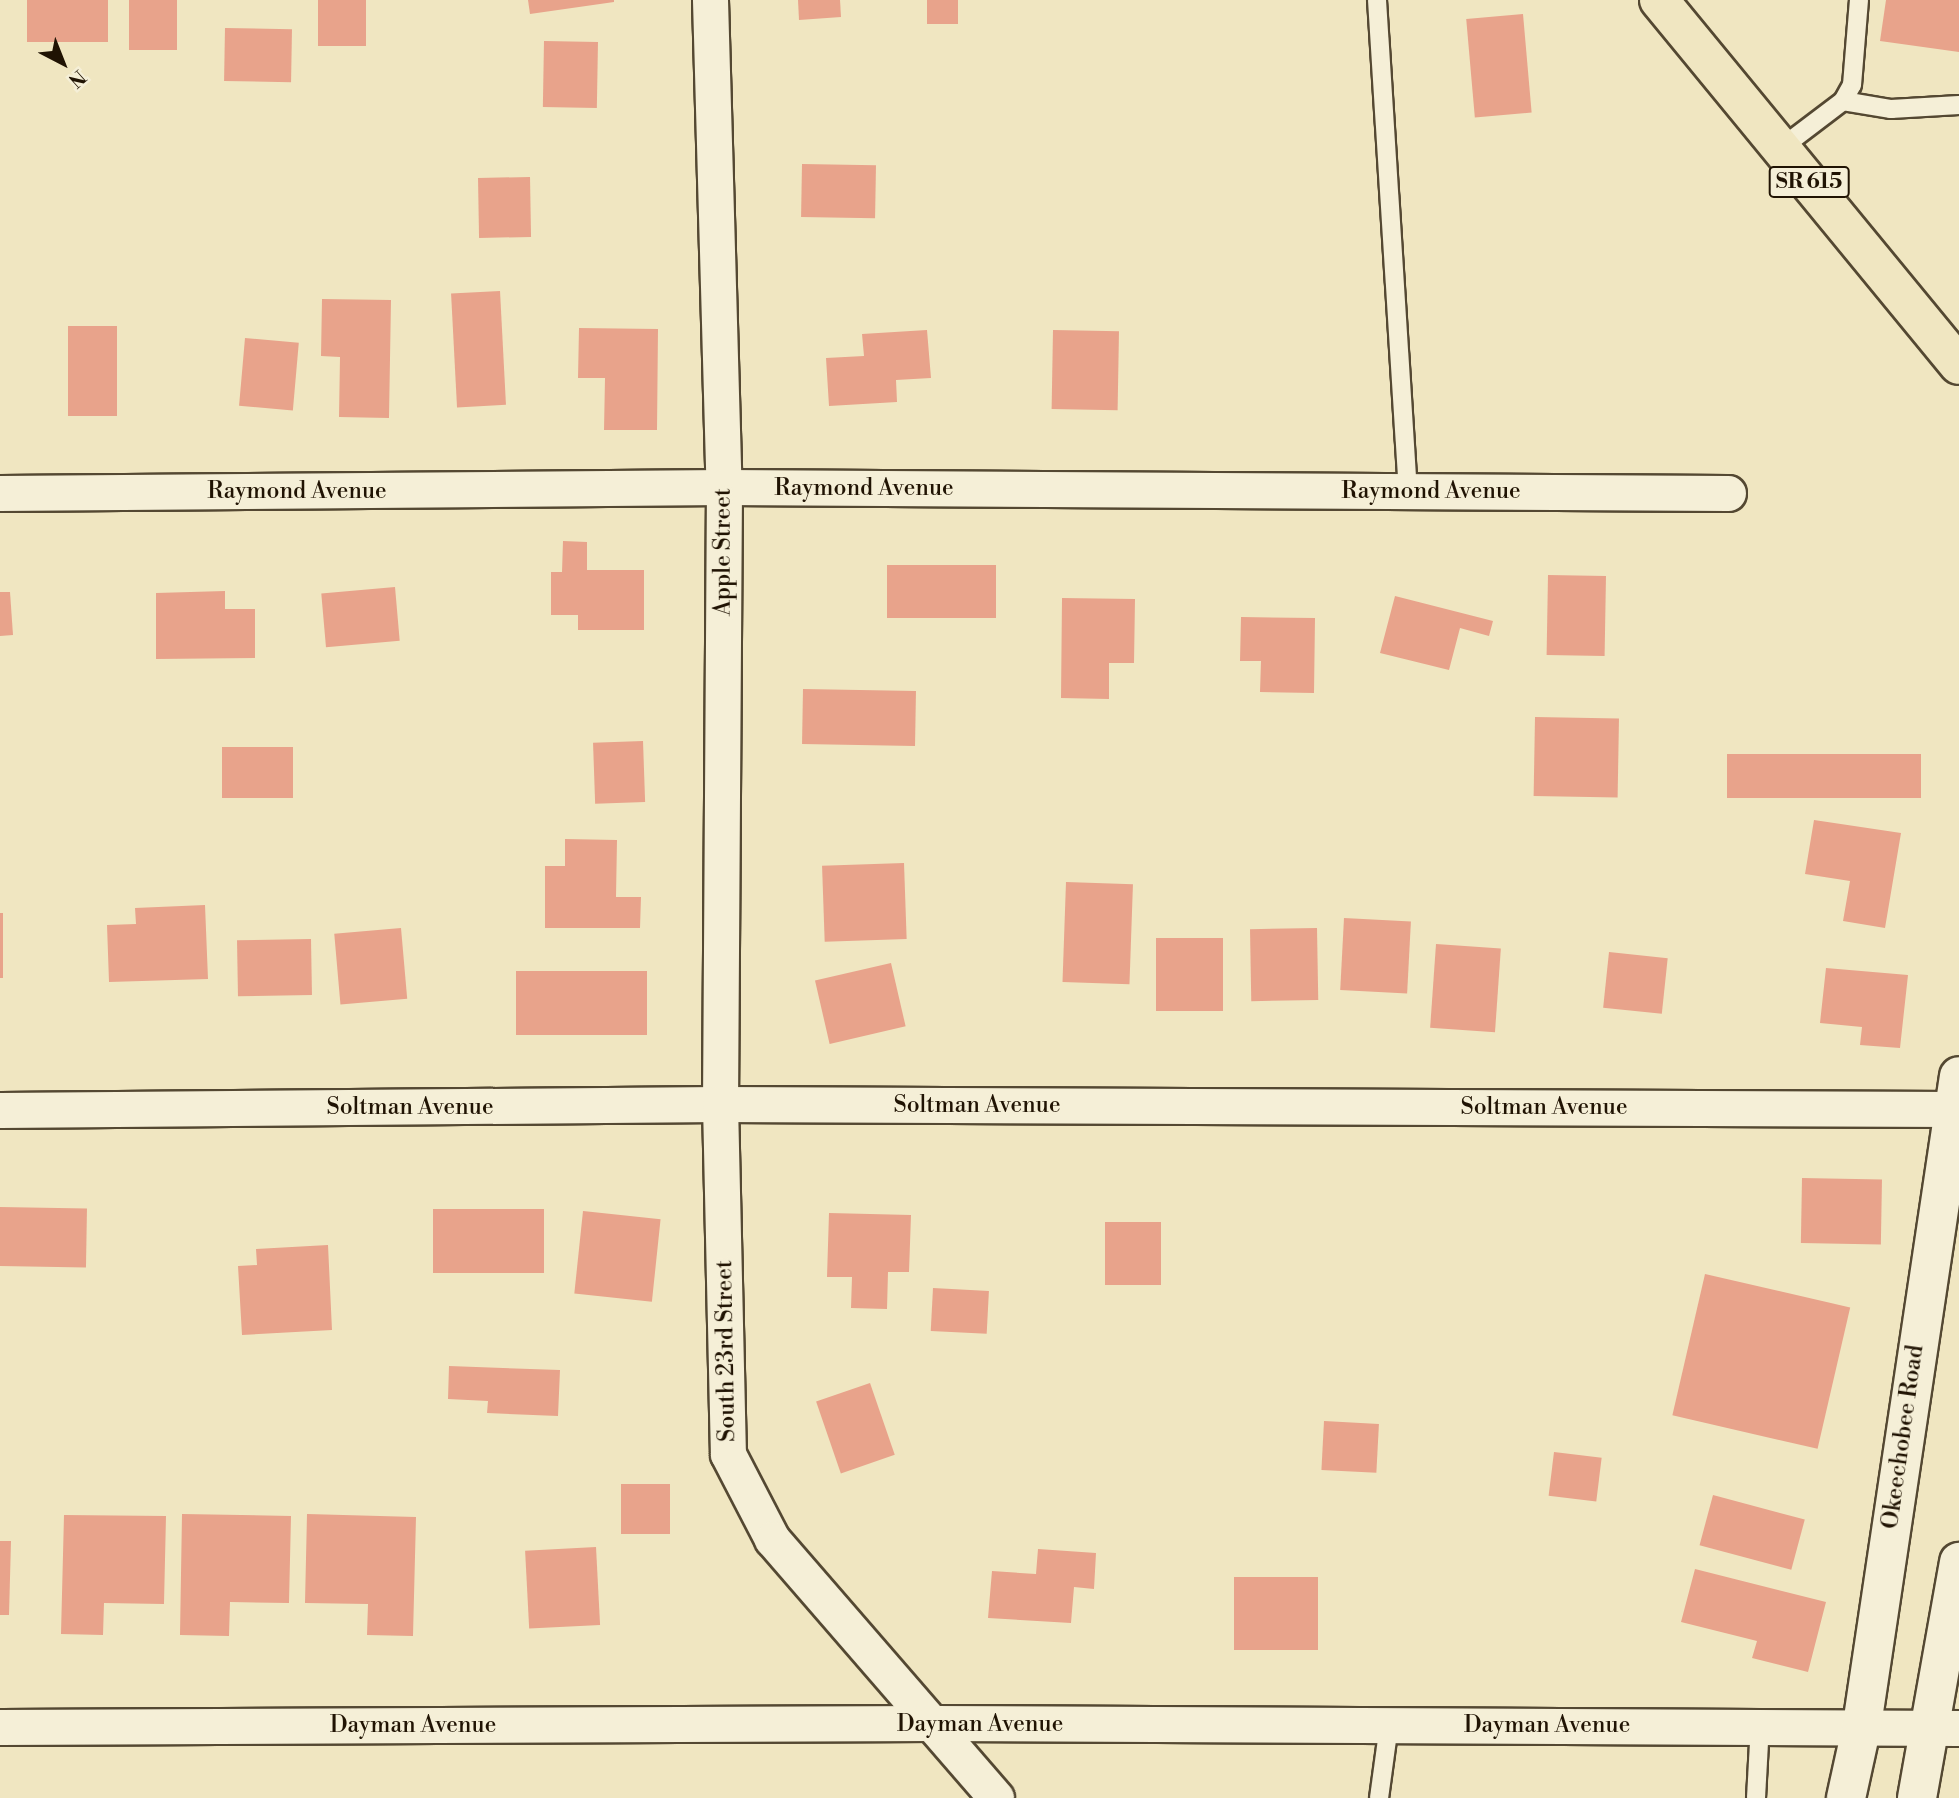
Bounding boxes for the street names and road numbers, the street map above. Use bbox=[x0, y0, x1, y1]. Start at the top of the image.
road number: SR 615 bbox=[1767, 164, 1851, 200]
street label: Raymond Avenue bbox=[774, 474, 954, 502]
street label: Raymond Avenue bbox=[207, 477, 387, 505]
street label: Raymond Avenue bbox=[1341, 477, 1521, 505]
street label: Apple Street bbox=[709, 488, 737, 616]
street label: Soltman Avenue bbox=[893, 1091, 1061, 1119]
street label: Soltman Avenue bbox=[326, 1093, 494, 1121]
street label: Soltman Avenue bbox=[1460, 1093, 1628, 1121]
street label: South 23rd Street bbox=[711, 1260, 741, 1442]
street label: Okeechobee Road bbox=[1876, 1343, 1930, 1531]
street label: Dayman Avenue bbox=[897, 1710, 1063, 1738]
street label: Dayman Avenue bbox=[330, 1711, 496, 1739]
street label: Dayman Avenue bbox=[1464, 1711, 1630, 1739]

